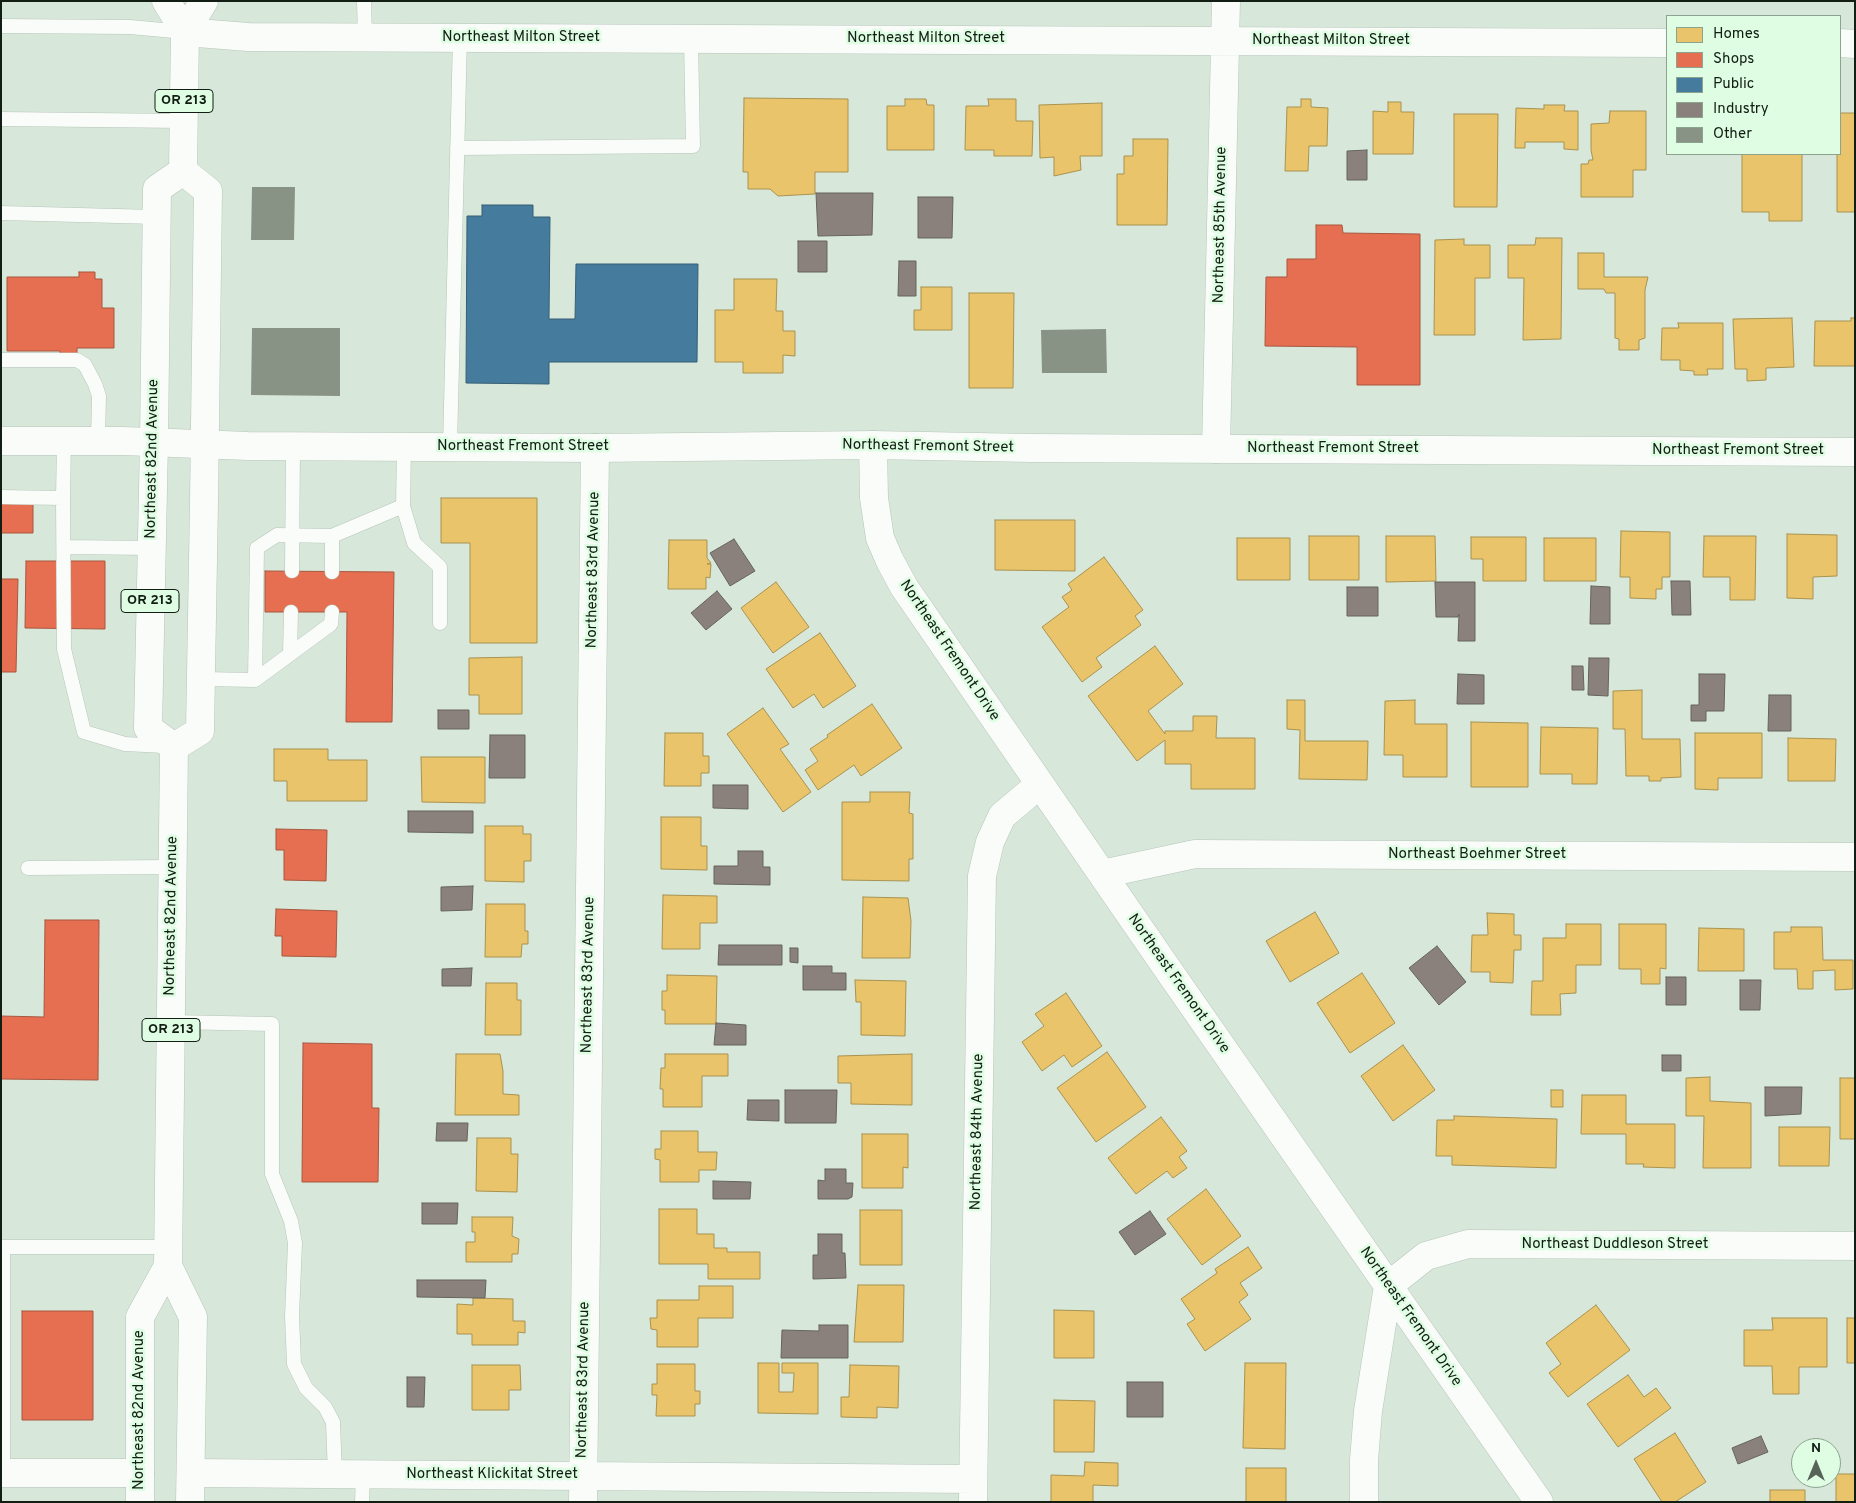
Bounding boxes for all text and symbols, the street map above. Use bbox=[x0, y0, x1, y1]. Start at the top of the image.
legend bbox=[1666, 15, 1841, 155]
text: Homes bbox=[1713, 25, 1760, 44]
street label: Northeast Milton Street bbox=[442, 29, 600, 47]
street label: Northeast Milton Street bbox=[847, 30, 1005, 48]
street label: Northeast Milton Street bbox=[1252, 32, 1410, 50]
text: Shops bbox=[1713, 50, 1754, 69]
text: Public bbox=[1713, 75, 1754, 94]
road number: OR 213 bbox=[155, 90, 213, 112]
text: Industry bbox=[1713, 100, 1769, 119]
text: Other bbox=[1713, 125, 1752, 144]
street label: Northeast 85th Avenue bbox=[1211, 146, 1231, 304]
street label: Northeast 82nd Avenue bbox=[143, 379, 163, 539]
street label: Northeast Fremont Street bbox=[842, 437, 1014, 457]
street label: Northeast Fremont Street bbox=[437, 438, 609, 456]
street label: Northeast Fremont Street bbox=[1247, 440, 1419, 458]
street label: Northeast Fremont Street bbox=[1652, 442, 1824, 460]
street label: Northeast 83rd Avenue bbox=[584, 491, 604, 649]
street label: Northeast Fremont Drive bbox=[895, 577, 1003, 725]
road number: OR 213 bbox=[121, 590, 179, 612]
street label: Northeast 82nd Avenue bbox=[162, 836, 182, 996]
street label: Northeast Boehmer Street bbox=[1388, 846, 1566, 864]
street label: Northeast 83rd Avenue bbox=[579, 896, 599, 1054]
street label: Northeast Fremont Drive bbox=[1123, 911, 1233, 1057]
road number: OR 213 bbox=[142, 1018, 200, 1042]
street label: Northeast 84th Avenue bbox=[968, 1053, 988, 1211]
street label: Northeast Duddleson Street bbox=[1522, 1236, 1708, 1254]
street label: Northeast Fremont Drive bbox=[1355, 1244, 1465, 1390]
street label: Northeast 83rd Avenue bbox=[574, 1301, 594, 1459]
street label: Northeast 82nd Avenue bbox=[131, 1330, 149, 1490]
north arrow bbox=[1791, 1438, 1841, 1488]
text: N bbox=[1811, 1440, 1821, 1457]
street label: Northeast Klickitat Street bbox=[406, 1466, 578, 1484]

